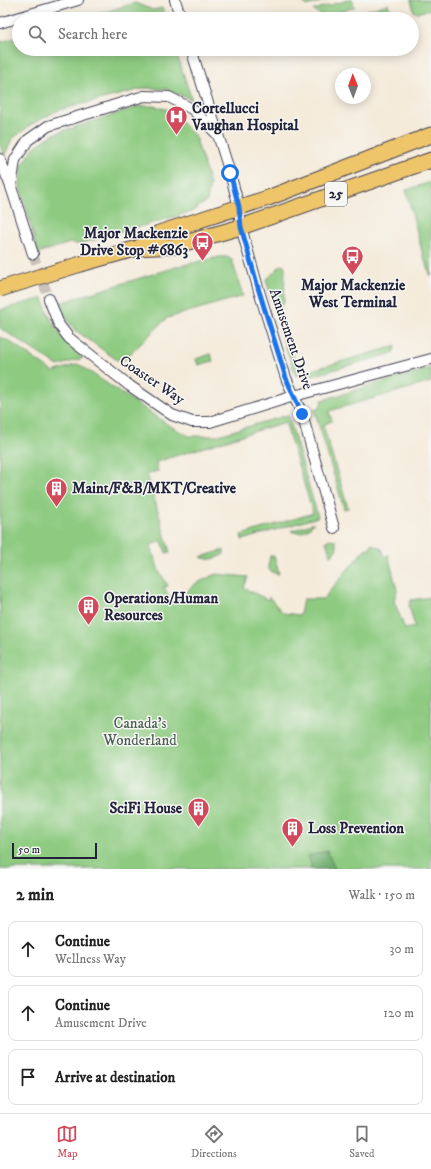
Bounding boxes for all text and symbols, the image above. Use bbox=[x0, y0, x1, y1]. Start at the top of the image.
search box bbox=[12, 12, 419, 56]
icon: search bbox=[26, 23, 48, 45]
text: Search here bbox=[58, 25, 127, 44]
north arrow bbox=[335, 68, 371, 104]
place label: Cortellucci Vaughan Hospital bbox=[191, 99, 299, 135]
hospital icon: Cortellucci Vaughan Hospital bbox=[164, 104, 190, 137]
route start bbox=[221, 164, 239, 182]
road number: 25 bbox=[325, 182, 347, 206]
place label: Major Mackenzie Drive Stop #6863 bbox=[80, 224, 189, 260]
bus stop icon: Major Mackenzie Drive Stop #6863 bbox=[190, 229, 216, 262]
bus stop icon: Major Mackenzie West Terminal bbox=[340, 243, 366, 276]
place label: Major Mackenzie West Terminal bbox=[301, 276, 406, 312]
street label: Amusement Drive bbox=[265, 286, 317, 392]
street label: Coaster Way bbox=[116, 351, 189, 409]
route end bbox=[293, 405, 311, 423]
building icon: Maint/F&B/MKT/Creative bbox=[43, 475, 69, 508]
place label: Maint/F&B/MKT/Creative bbox=[72, 479, 237, 498]
place label: Operations/Human Resources bbox=[104, 589, 218, 625]
building icon: Operations/Human Resources bbox=[76, 594, 102, 627]
park label: Canada's Wonderland bbox=[102, 714, 177, 750]
building icon: SciFi House bbox=[185, 795, 211, 828]
place label: SciFi House bbox=[109, 799, 183, 818]
building icon: Loss Prevention bbox=[279, 815, 305, 848]
place label: Loss Prevention bbox=[308, 819, 404, 838]
scale bar bbox=[12, 841, 97, 860]
text: 50 m bbox=[18, 843, 40, 857]
text: 2 min bbox=[16, 884, 54, 906]
text: Walk · 150 m bbox=[349, 887, 415, 903]
text: Continue bbox=[55, 932, 110, 951]
icon: ahead bbox=[17, 938, 39, 960]
text: 30 m bbox=[390, 941, 414, 957]
text: Wellness Way bbox=[55, 951, 126, 967]
text: Continue bbox=[55, 996, 110, 1015]
icon: ahead bbox=[17, 1002, 39, 1024]
text: 120 m bbox=[383, 1005, 414, 1021]
text: Amusement Drive bbox=[55, 1015, 147, 1031]
icon: arrive bbox=[17, 1066, 39, 1088]
text: Arrive at destination bbox=[55, 1068, 175, 1087]
tab: Map bbox=[56, 1123, 78, 1161]
tab: Directions bbox=[191, 1123, 237, 1161]
tab: Saved bbox=[349, 1123, 375, 1161]

